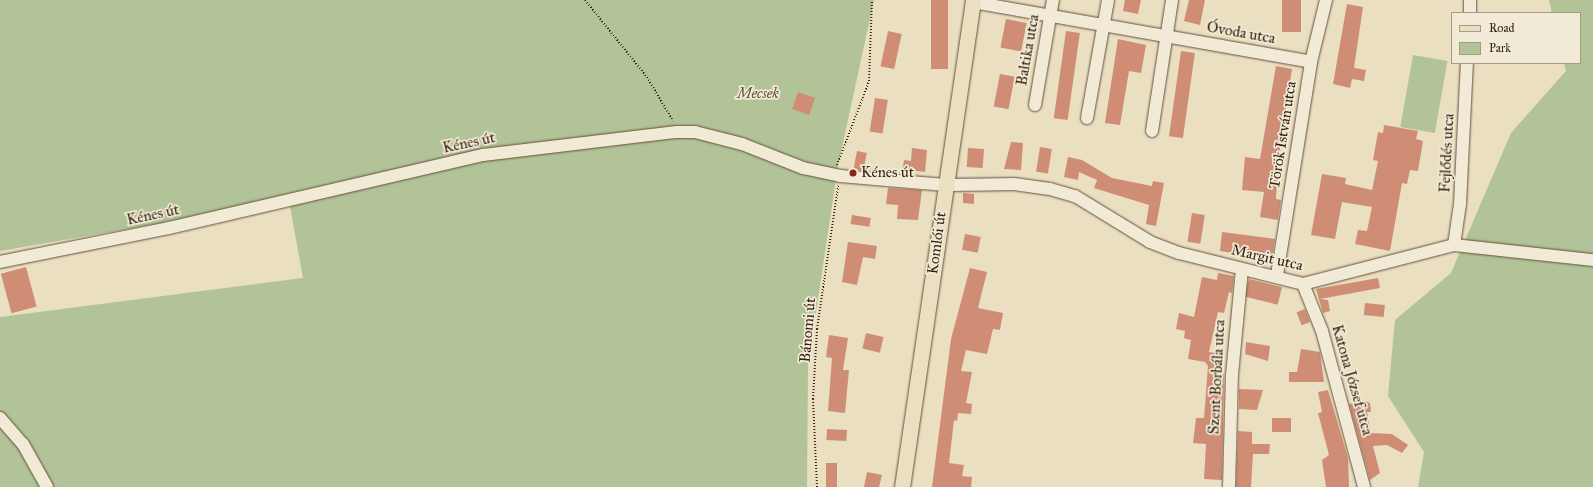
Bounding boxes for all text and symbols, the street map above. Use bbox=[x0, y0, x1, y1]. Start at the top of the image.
legend bbox=[1451, 12, 1581, 64]
street label: Baltika utca bbox=[1013, 13, 1043, 87]
street label: Óvoda utca bbox=[1205, 18, 1277, 48]
text: Road bbox=[1489, 21, 1515, 35]
text: Park bbox=[1489, 41, 1511, 55]
street label: Török István utca bbox=[1266, 80, 1300, 190]
park label: Mecsek bbox=[737, 85, 779, 103]
street label: Fejlődés utca bbox=[1436, 113, 1458, 193]
street label: Kénes út bbox=[441, 129, 497, 157]
place label: Kénes út bbox=[861, 164, 914, 182]
marker: Kénes út bbox=[848, 168, 858, 178]
street label: Kénes út bbox=[125, 201, 181, 229]
street label: Komlói út bbox=[924, 211, 950, 275]
street label: Margit utca bbox=[1229, 241, 1305, 275]
street label: Bánomi út bbox=[796, 297, 820, 363]
street label: Szent Borbála utca bbox=[1205, 319, 1229, 435]
street label: Katona József utca bbox=[1328, 323, 1376, 437]

